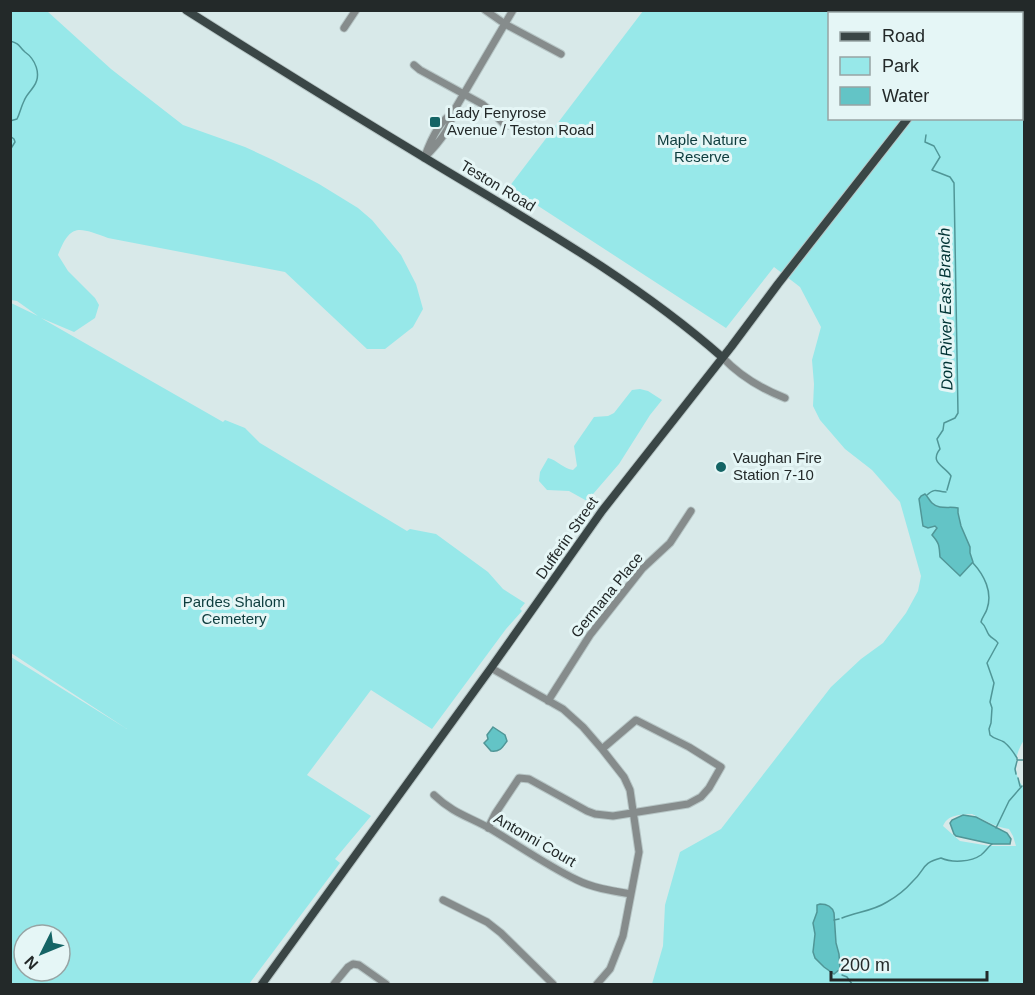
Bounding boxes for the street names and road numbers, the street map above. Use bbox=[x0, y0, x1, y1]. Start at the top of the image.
street label: Teston Road bbox=[458, 157, 539, 215]
street label: Dufferin Street bbox=[532, 493, 602, 582]
street label: Germana Place bbox=[567, 549, 646, 641]
street label: Antonni Court bbox=[491, 809, 580, 870]

